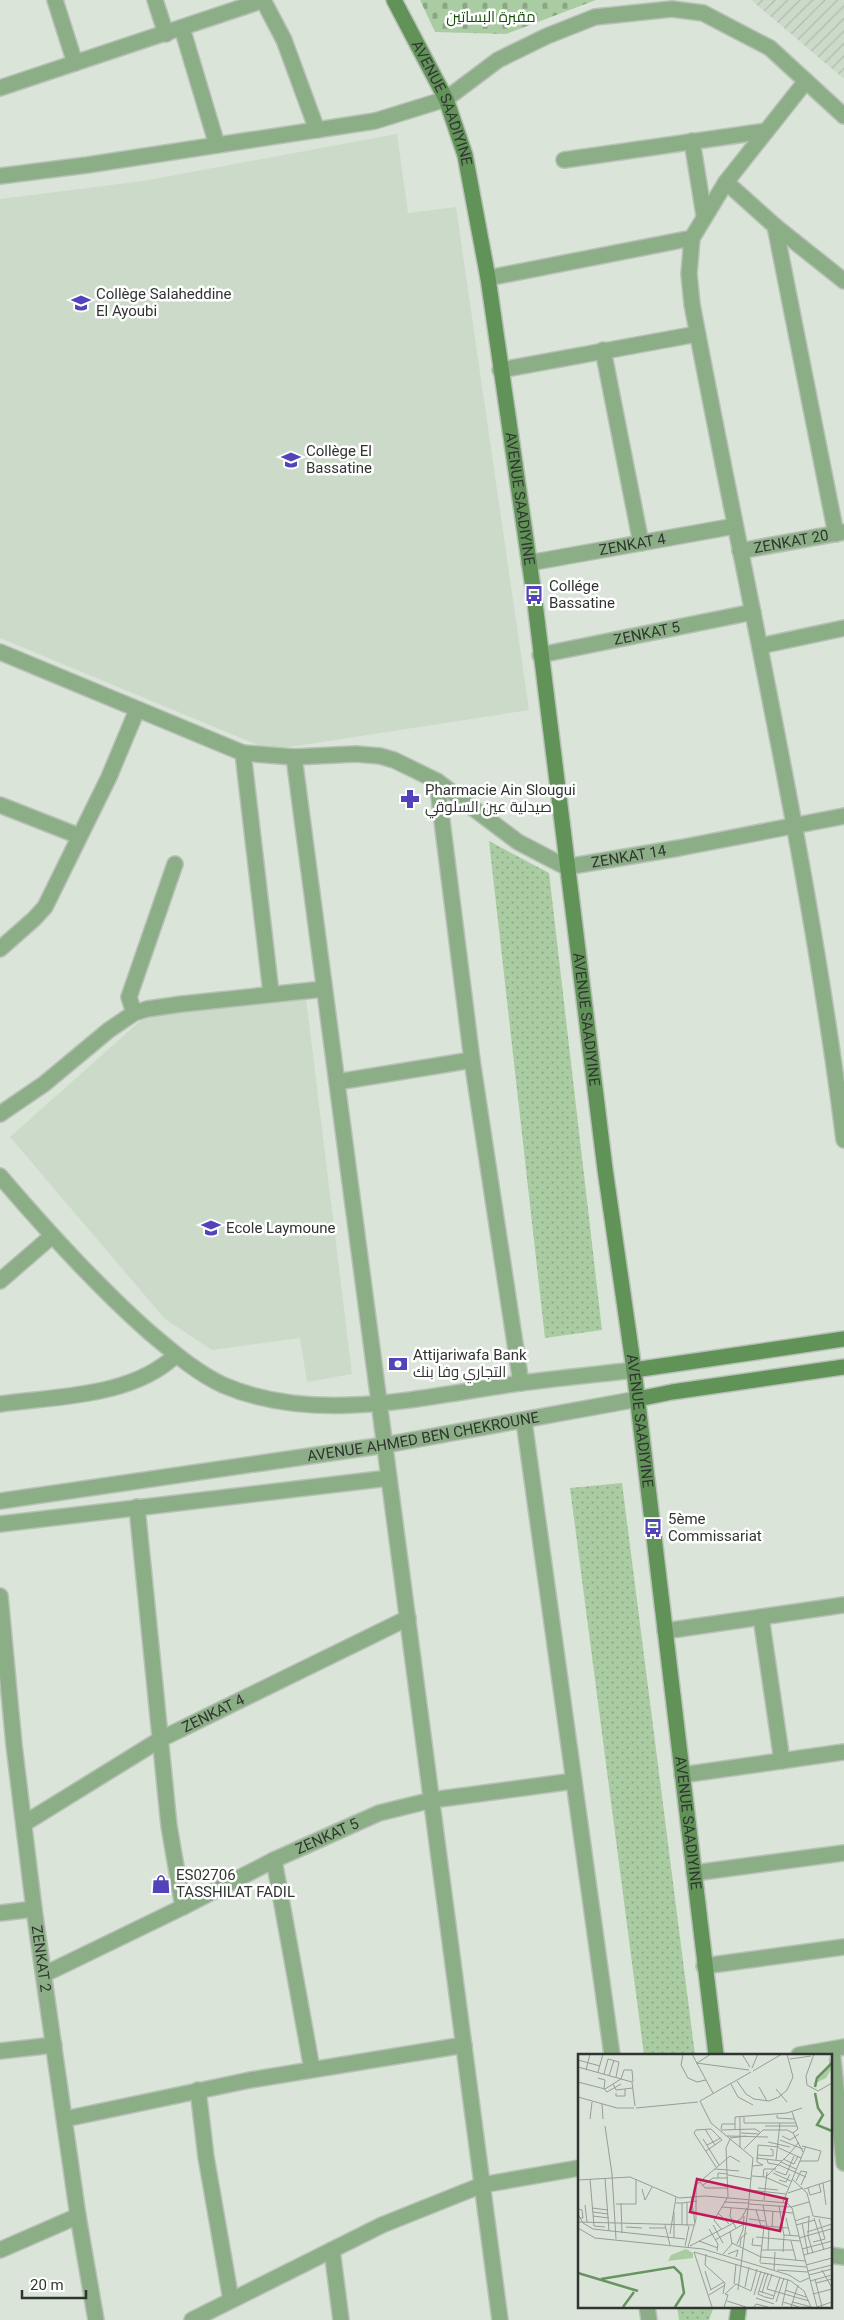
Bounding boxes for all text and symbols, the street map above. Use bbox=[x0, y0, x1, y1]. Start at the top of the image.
park label: مقبرة البساتين bbox=[446, 8, 536, 27]
street label: AVENUE SAADIYINE bbox=[408, 37, 476, 167]
place label: Collège Salaheddine El Ayoubi bbox=[96, 285, 232, 320]
school or university icon: Collège Salaheddine El Ayoubi bbox=[70, 292, 92, 314]
street label: AVENUE SAADIYINE bbox=[501, 431, 539, 567]
place label: Collège El Bassatine bbox=[306, 442, 372, 477]
school or university icon: Collège El Bassatine bbox=[280, 449, 302, 471]
street label: ZENKAT 20 bbox=[752, 526, 830, 557]
street label: ZENKAT 4 bbox=[598, 530, 668, 559]
place label: Collége Bassatine bbox=[549, 577, 615, 612]
bus stop icon: Collége Bassatine bbox=[523, 584, 545, 606]
street label: ZENKAT 5 bbox=[612, 618, 682, 649]
place label: Pharmacie Ain Slougui صيدلية عين السلوقي bbox=[425, 781, 576, 819]
pharmacy icon: Pharmacie Ain Slougui صيدلية عين السلوقي bbox=[399, 788, 421, 810]
street label: ZENKAT 14 bbox=[590, 841, 668, 872]
street label: AVENUE SAADIYINE bbox=[569, 951, 604, 1088]
school or university icon: Ecole Laymoune bbox=[200, 1217, 222, 1239]
place label: Ecole Laymoune bbox=[226, 1219, 336, 1237]
place label: Attijariwafa Bank التجاري وفا بنك bbox=[413, 1346, 527, 1384]
bank icon: Attijariwafa Bank التجاري وفا بنك bbox=[387, 1353, 409, 1375]
street label: AVENUE SAADIYINE bbox=[623, 1353, 657, 1489]
street label: AVENUE AHMED BEN CHEKROUNE bbox=[306, 1408, 541, 1465]
place label: 5ème Commissariat bbox=[668, 1510, 762, 1545]
bus stop icon: 5ème Commissariat bbox=[642, 1517, 664, 1539]
street label: ZENKAT 4 bbox=[179, 1690, 248, 1736]
street label: AVENUE SAADIYINE bbox=[671, 1755, 705, 1891]
street label: ZENKAT 5 bbox=[293, 1814, 362, 1858]
place label: ES02706 TASSHILAT FADIL bbox=[176, 1866, 295, 1901]
shop icon: ES02706 TASSHILAT FADIL bbox=[150, 1873, 172, 1895]
street label: ZENKAT 2 bbox=[27, 1924, 55, 1993]
inset map bbox=[578, 2054, 832, 2308]
scale bar bbox=[22, 2268, 86, 2300]
text: 20 m bbox=[30, 2276, 64, 2294]

